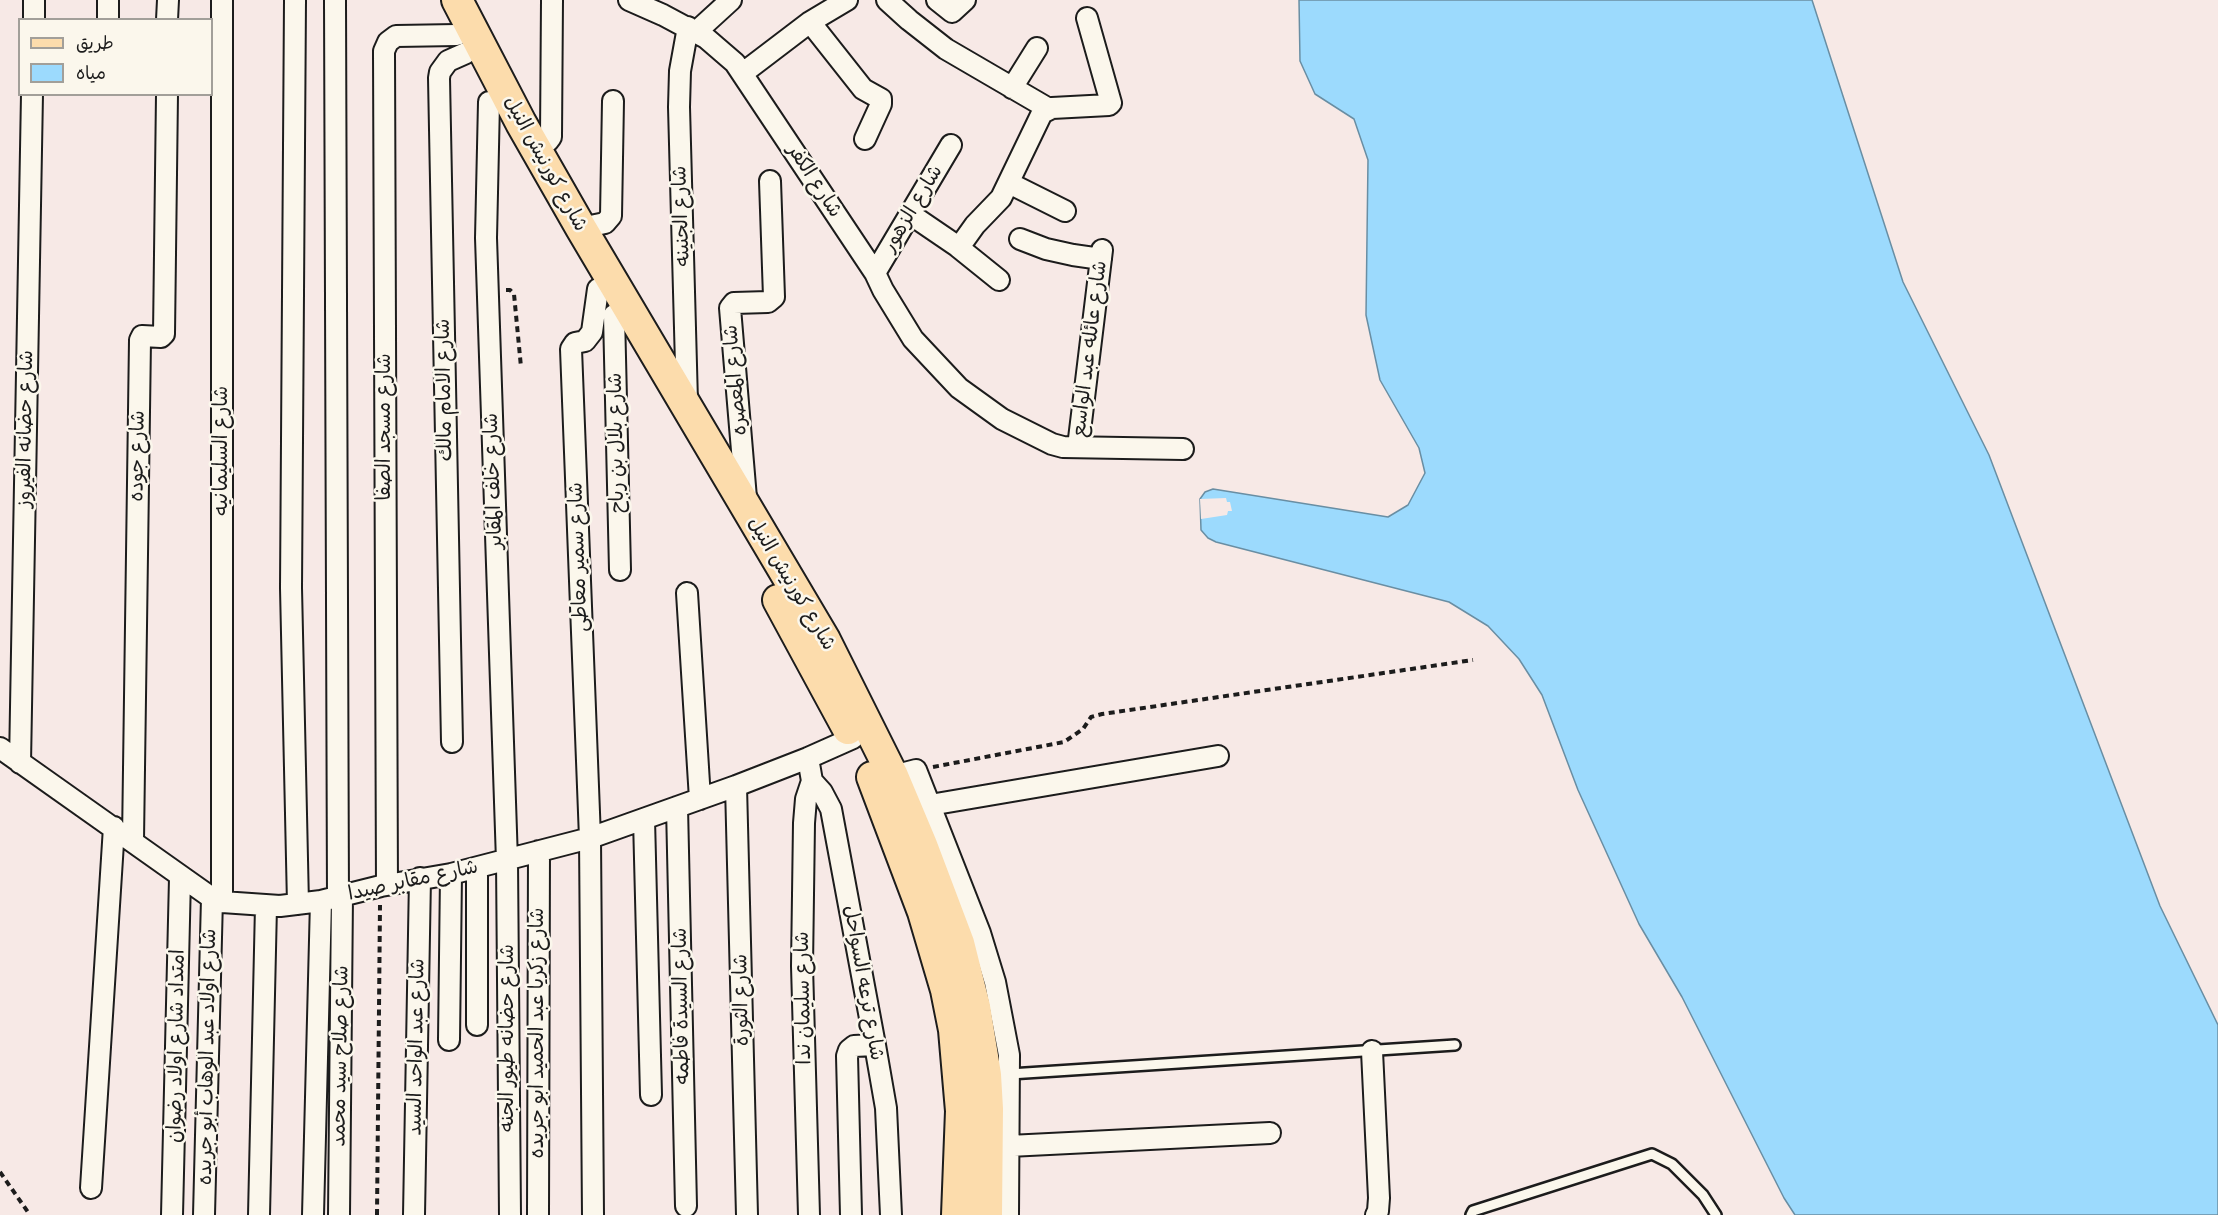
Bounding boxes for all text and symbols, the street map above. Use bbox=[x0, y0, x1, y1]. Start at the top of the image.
legend bbox=[18, 18, 213, 96]
text: طريق bbox=[76, 27, 114, 59]
text: مياه bbox=[76, 57, 106, 89]
street label: شارع كورنيش النيل bbox=[498, 92, 592, 236]
street label: شارع الكفر bbox=[781, 140, 847, 222]
street label: شارع الزهور bbox=[878, 161, 948, 257]
street label: شارع الجنينه bbox=[668, 165, 696, 267]
street label: شارع عائله عبد الواسع bbox=[1067, 259, 1113, 439]
street label: شارع الامام مالك bbox=[432, 318, 458, 462]
street label: شارع المعصره bbox=[719, 324, 753, 436]
street label: شارع حضانه الفيروز bbox=[13, 350, 39, 508]
street label: شارع مسجد الصفا bbox=[373, 353, 397, 501]
street label: شارع بلال بن رباح bbox=[604, 372, 630, 514]
street label: شارع السليمانيه bbox=[210, 386, 234, 516]
street label: شارع جوده bbox=[125, 410, 151, 502]
street label: شارع خلف المقابر bbox=[480, 413, 508, 549]
street label: شارع سمير معاطى bbox=[564, 482, 594, 632]
street label: شارع كورنيش النيل bbox=[742, 513, 840, 655]
street label: شارع مقابر صيدا bbox=[346, 855, 480, 907]
street label: شارع ترعه السواحل bbox=[838, 904, 888, 1062]
street label: شارع زكريا عبد الحميد ابو جريده bbox=[526, 907, 550, 1159]
street label: شارع السيدة فاطمه bbox=[669, 927, 695, 1085]
street label: شارع اولاد عبد الوهاب أبو جريده bbox=[194, 929, 222, 1185]
street label: شارع سليمان ندا bbox=[791, 931, 817, 1065]
street label: شارع حضانه طيور الجنه bbox=[496, 944, 520, 1132]
street label: امتداد شارع اولاد رضوان bbox=[163, 949, 191, 1143]
street label: شارع الثورة bbox=[729, 954, 755, 1046]
street label: شارع عبد الواحد السيد bbox=[403, 958, 431, 1136]
street label: شارع صلاح سيد محمد bbox=[327, 965, 355, 1147]

